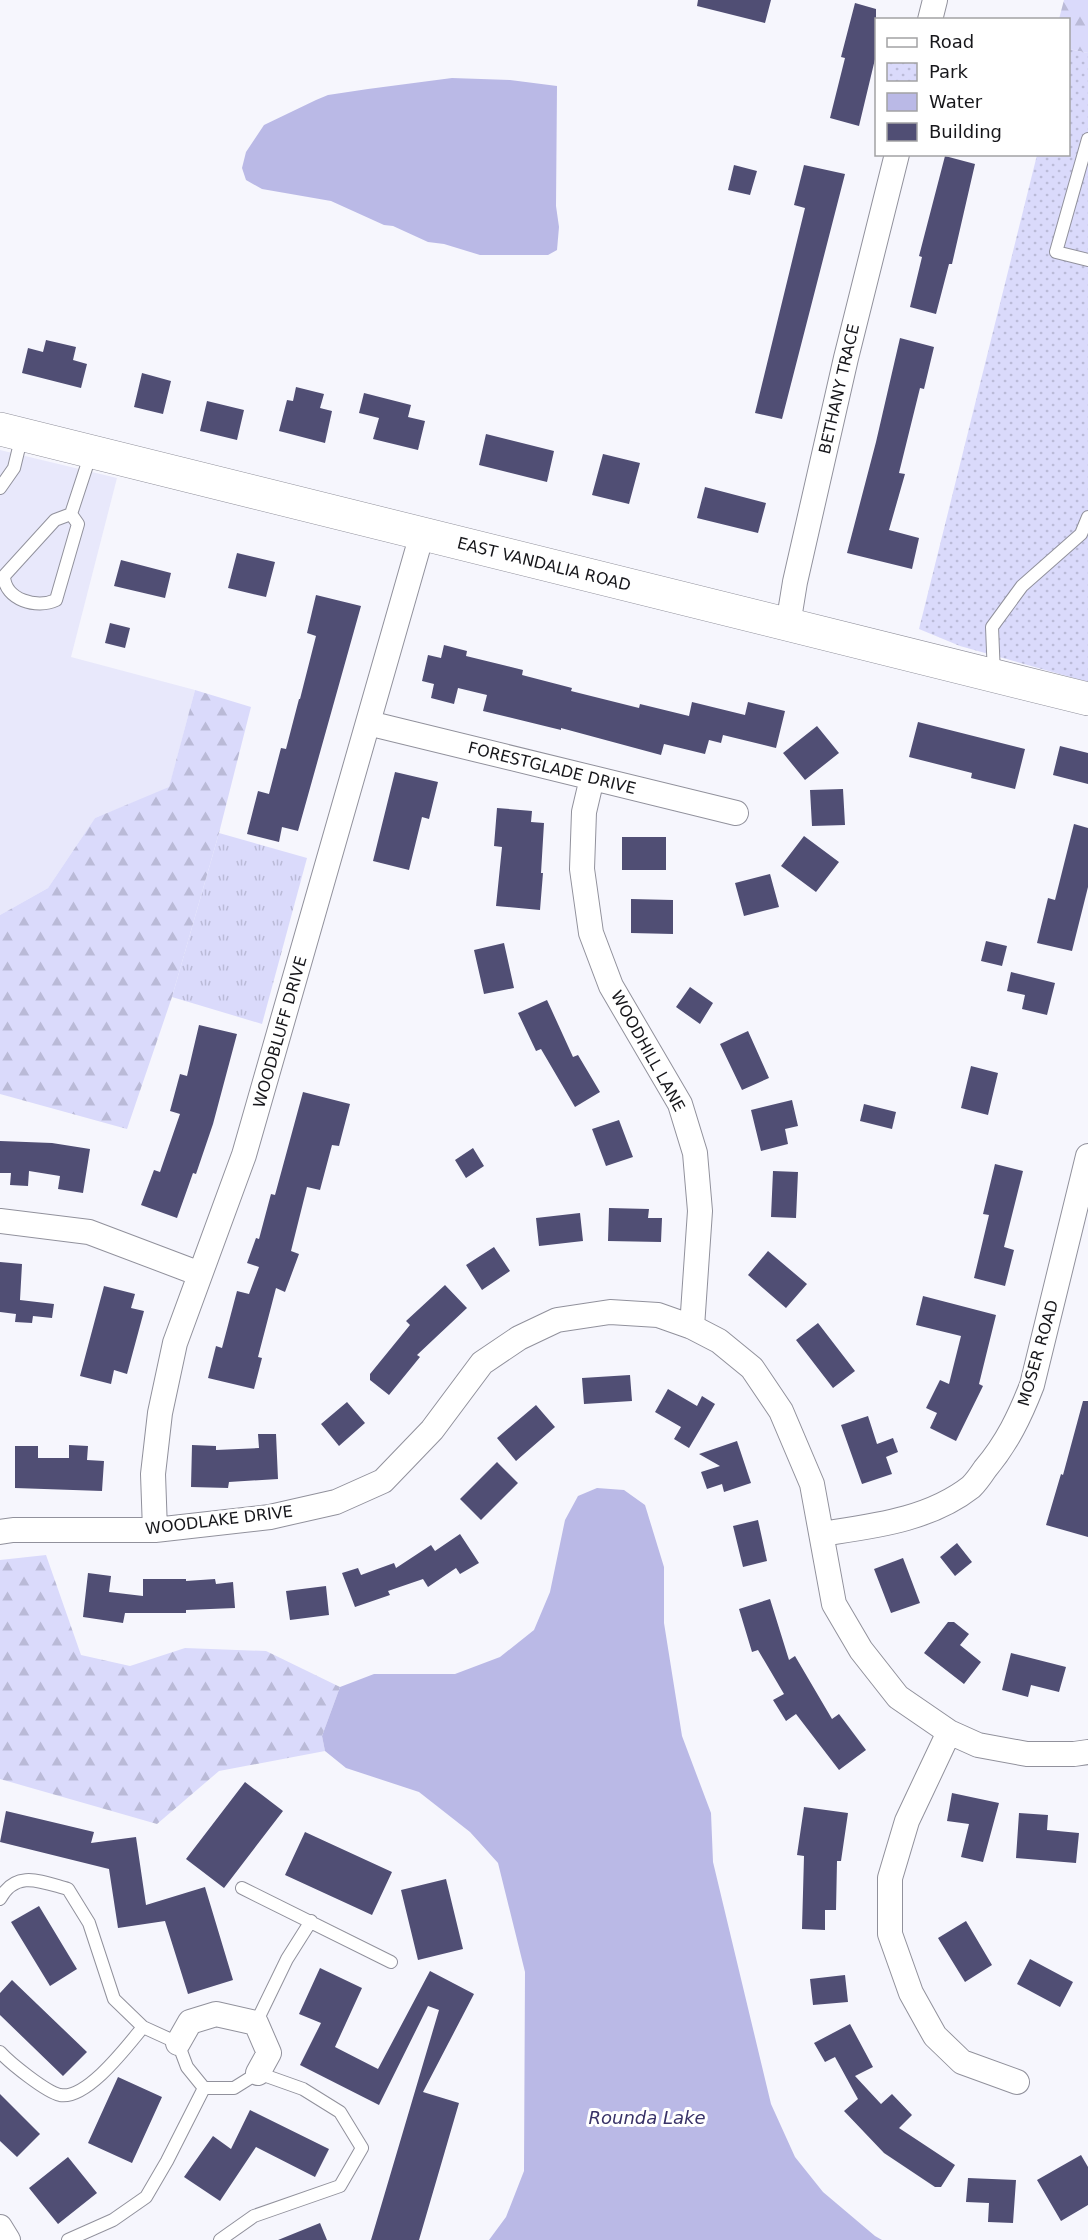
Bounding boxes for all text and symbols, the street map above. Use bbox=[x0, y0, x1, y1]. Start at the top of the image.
legend bbox=[875, 18, 1070, 156]
text: Road bbox=[929, 31, 974, 52]
text: Park bbox=[929, 61, 968, 82]
text: Water bbox=[929, 91, 983, 112]
text: Building bbox=[929, 121, 1002, 142]
street label: BETHANY TRACE bbox=[815, 322, 863, 456]
street label: EAST VANDALIA ROAD bbox=[455, 533, 633, 595]
street label: FORESTGLADE DRIVE bbox=[466, 738, 638, 798]
street label: WOODBLUFF DRIVE bbox=[249, 954, 311, 1110]
street label: WOODHILL LANE bbox=[607, 987, 689, 1115]
street label: MOSER ROAD bbox=[1014, 1298, 1062, 1408]
street label: WOODLAKE DRIVE bbox=[144, 1502, 294, 1538]
water label: Rounda Lake bbox=[588, 2107, 706, 2128]

